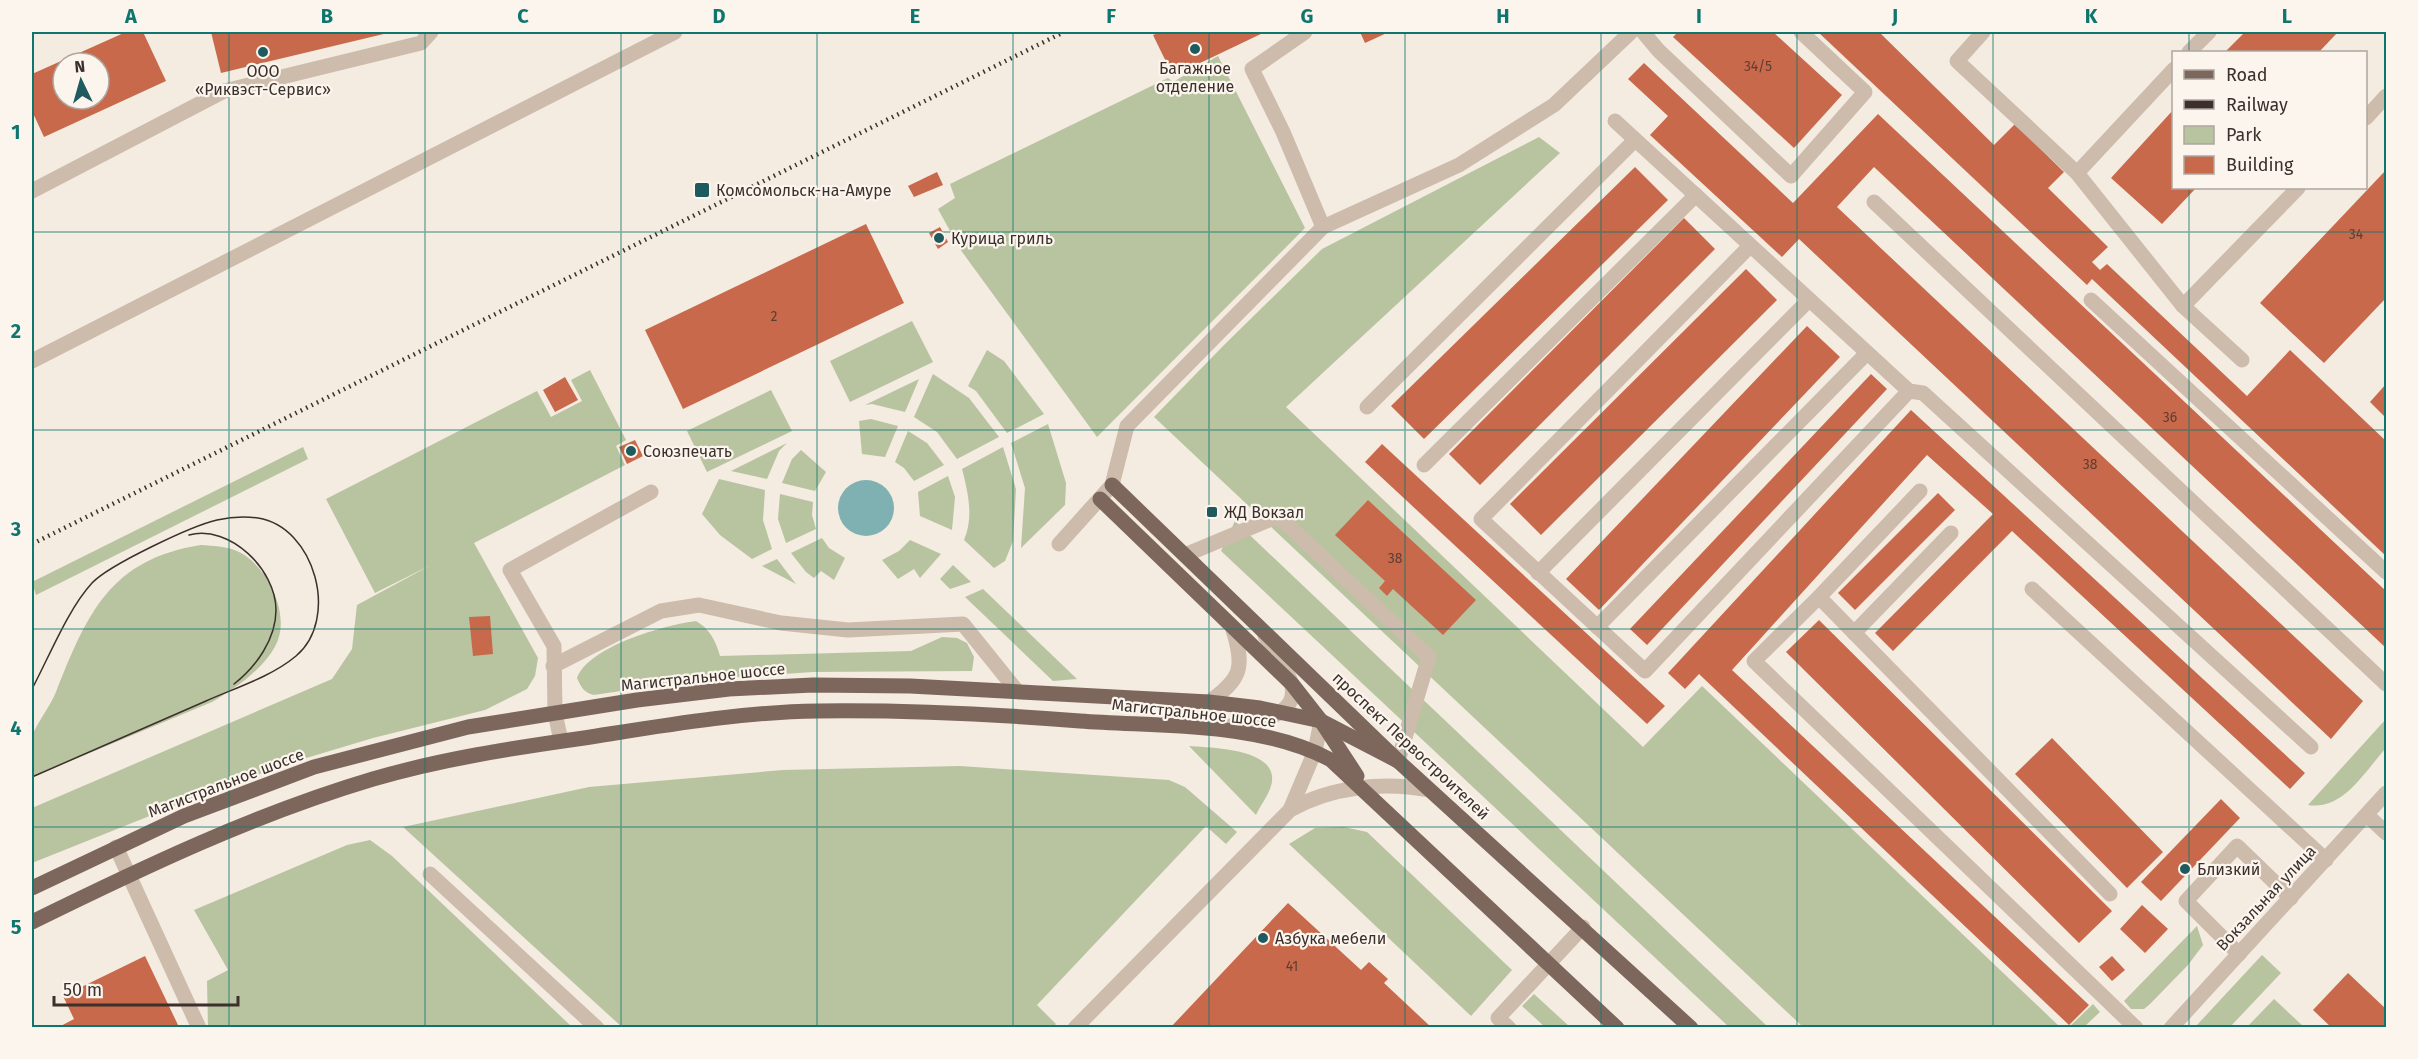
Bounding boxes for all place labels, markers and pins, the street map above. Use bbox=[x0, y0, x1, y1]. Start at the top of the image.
marker: Багажное отделение bbox=[1188, 42, 1202, 56]
marker: ООО «Риквэст-Cервис» bbox=[256, 45, 270, 59]
place label: Багажное отделение bbox=[1156, 59, 1234, 96]
place label: ООО «Риквэст-Cервис» bbox=[195, 62, 331, 99]
marker: Комсомольск-на-Амуре bbox=[693, 181, 711, 199]
place label: Комсомольск-на-Амуре bbox=[716, 181, 891, 200]
place label: Курица гриль bbox=[951, 229, 1053, 248]
marker: Курица гриль bbox=[932, 231, 946, 245]
place label: Союзпечать bbox=[643, 442, 732, 461]
marker: Союзпечать bbox=[624, 444, 638, 458]
place label: ЖД Вокзал bbox=[1224, 503, 1304, 522]
marker: ЖД Вокзал bbox=[1205, 505, 1219, 519]
place label: Близкий bbox=[2197, 860, 2260, 879]
marker: Близкий bbox=[2178, 862, 2192, 876]
place label: Азбука мебели bbox=[1275, 929, 1386, 948]
marker: Азбука мебели bbox=[1256, 931, 1270, 945]

